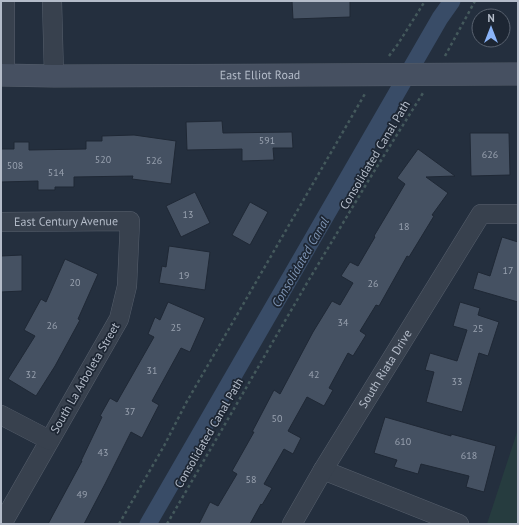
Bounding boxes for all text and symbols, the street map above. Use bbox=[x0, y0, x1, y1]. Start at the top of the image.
north arrow bbox=[471, 8, 511, 48]
text: N bbox=[487, 11, 495, 25]
street label: East Elliot Road bbox=[220, 67, 300, 82]
street label: Consolidated Canal Path bbox=[336, 98, 413, 212]
house number: 591 bbox=[259, 134, 275, 147]
house number: 626 bbox=[482, 148, 498, 161]
house number: 520 bbox=[95, 153, 112, 166]
house number: 526 bbox=[146, 154, 162, 167]
house number: 508 bbox=[7, 159, 23, 172]
house number: 514 bbox=[48, 166, 65, 179]
house number: 13 bbox=[183, 208, 193, 221]
street label: East Century Avenue bbox=[14, 213, 118, 229]
water label: Consolidated Canal bbox=[268, 214, 333, 310]
house number: 18 bbox=[399, 220, 409, 233]
house number: 17 bbox=[503, 264, 513, 277]
house number: 19 bbox=[179, 269, 189, 282]
house number: 20 bbox=[70, 276, 81, 289]
house number: 26 bbox=[368, 277, 378, 290]
house number: 34 bbox=[338, 316, 349, 329]
house number: 26 bbox=[47, 319, 57, 332]
street label: South La Arboleta Street bbox=[47, 320, 122, 436]
house number: 25 bbox=[171, 321, 181, 334]
house number: 25 bbox=[473, 322, 483, 335]
street label: South Riata Drive bbox=[355, 327, 415, 411]
house number: 31 bbox=[147, 364, 157, 377]
house number: 32 bbox=[26, 368, 36, 381]
house number: 42 bbox=[309, 368, 319, 381]
street label: Consolidated Canal Path bbox=[171, 375, 246, 490]
house number: 33 bbox=[452, 375, 462, 388]
house number: 37 bbox=[125, 405, 135, 418]
house number: 50 bbox=[272, 412, 283, 425]
house number: 610 bbox=[395, 435, 412, 448]
house number: 43 bbox=[98, 446, 108, 459]
house number: 618 bbox=[461, 449, 477, 462]
house number: 58 bbox=[246, 473, 256, 486]
house number: 49 bbox=[77, 488, 87, 501]

